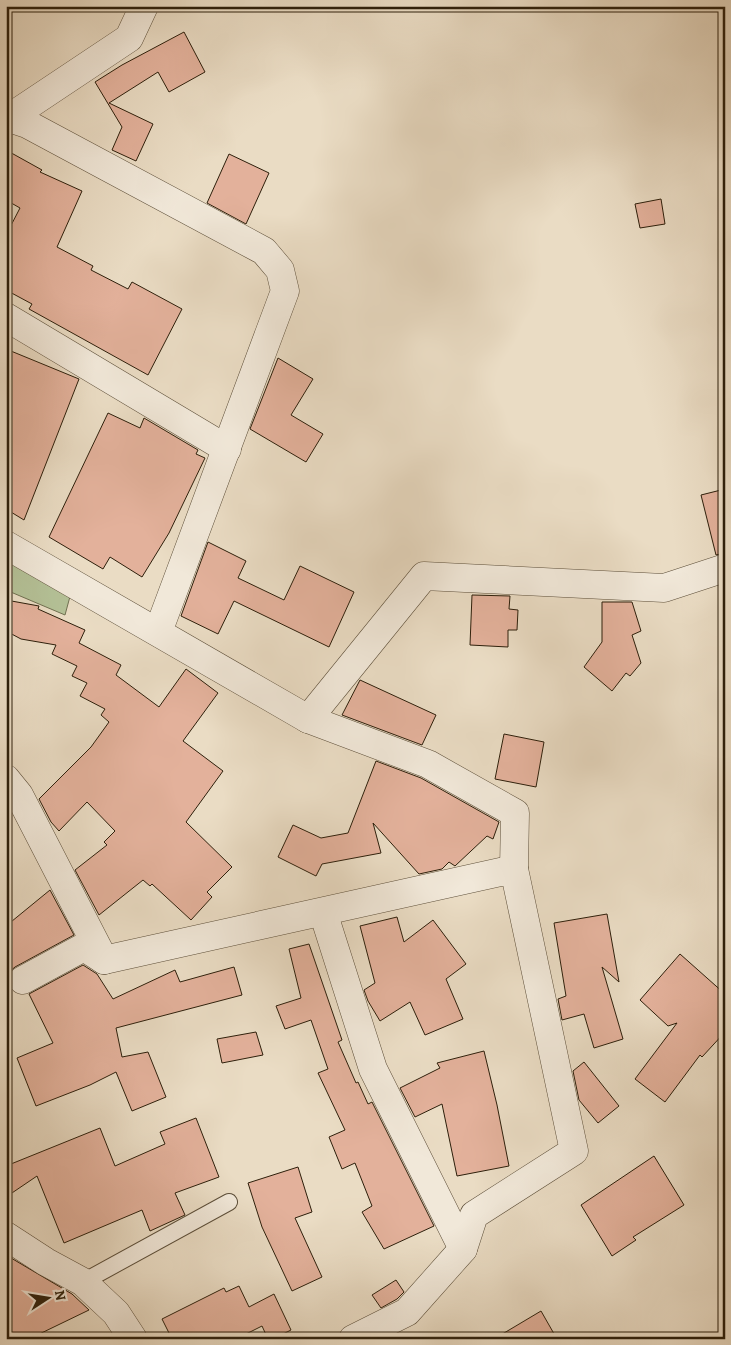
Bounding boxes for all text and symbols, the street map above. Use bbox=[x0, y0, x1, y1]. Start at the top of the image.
north arrow bbox=[22, 1272, 72, 1322]
text: N bbox=[50, 1288, 71, 1302]

